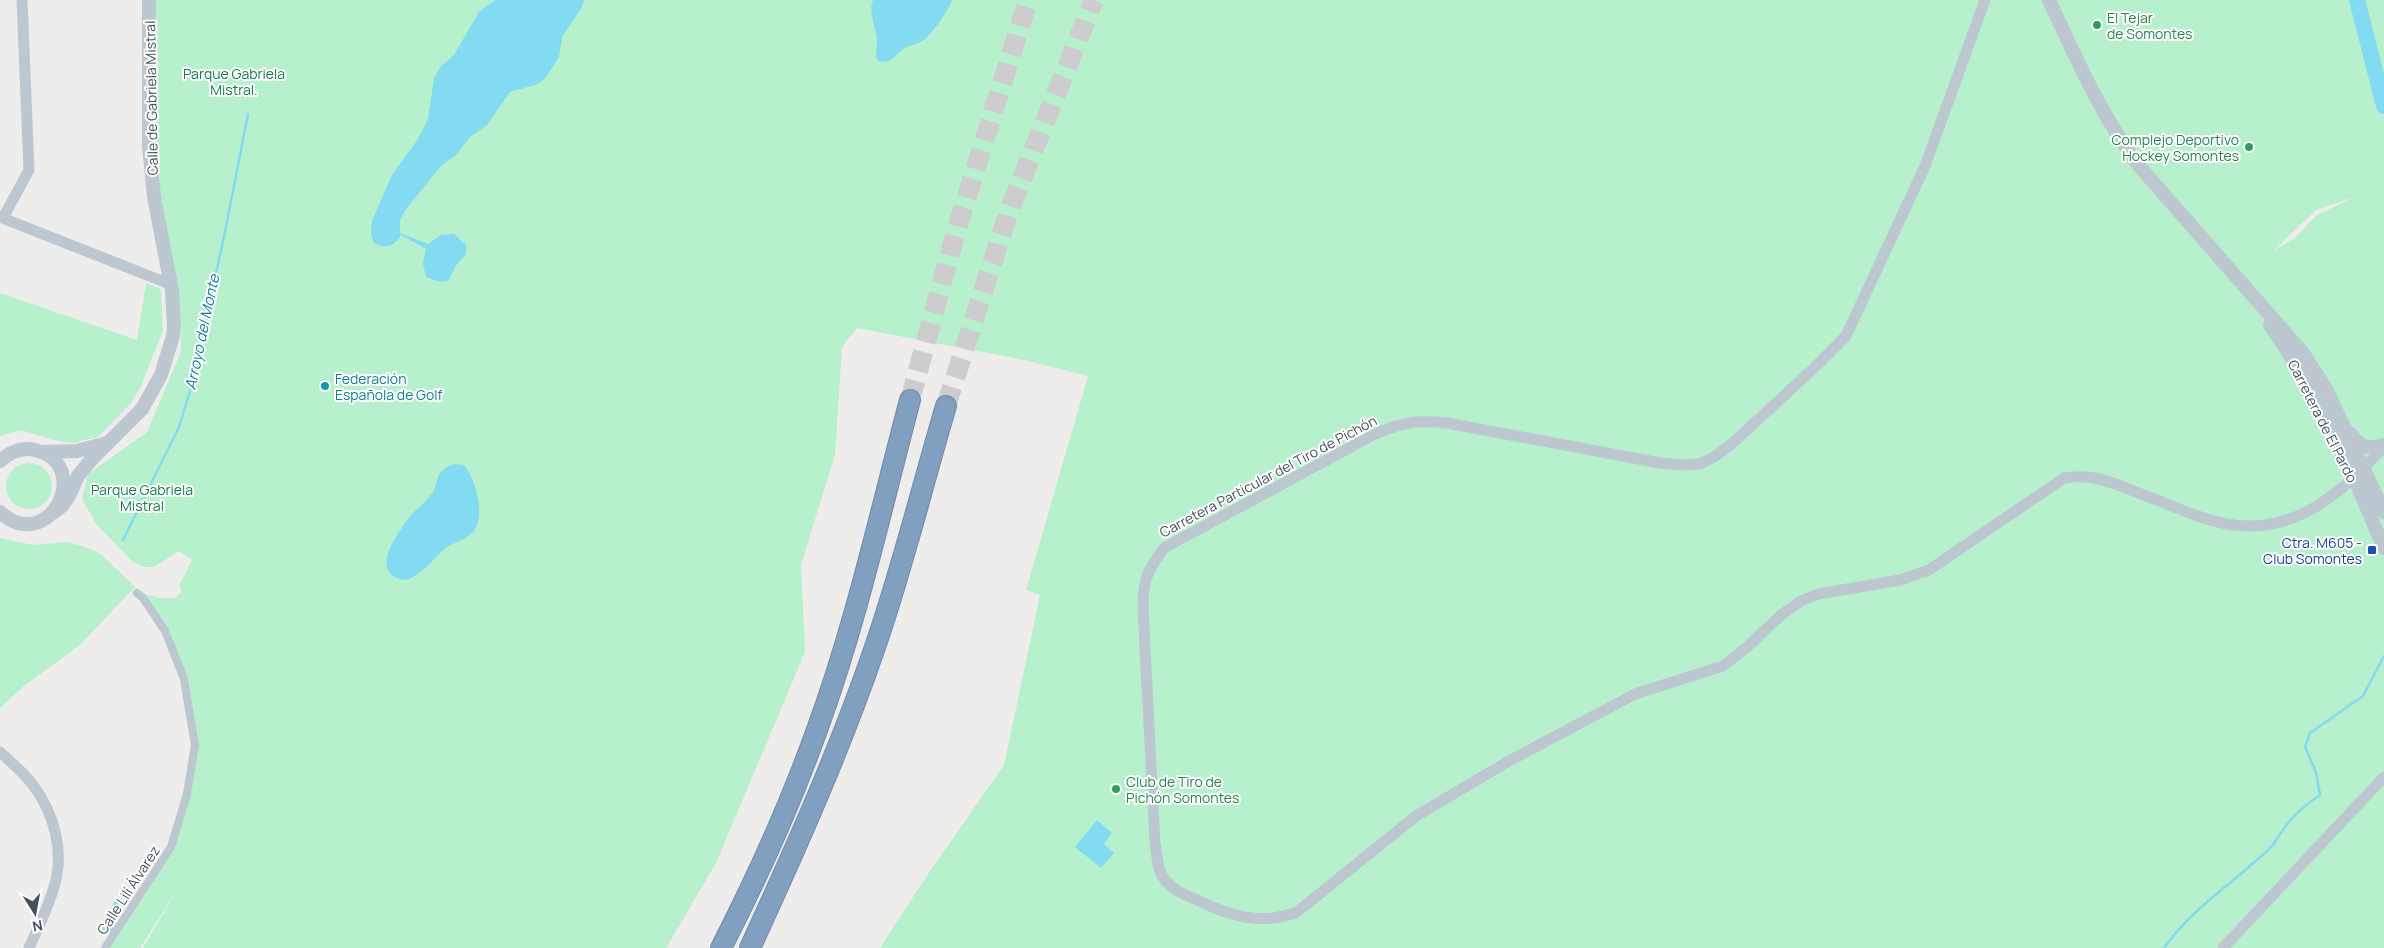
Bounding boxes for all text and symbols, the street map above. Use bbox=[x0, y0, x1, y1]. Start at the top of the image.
place label: El Tejar de Somontes bbox=[2107, 8, 2192, 43]
marker: El Tejar de Somontes bbox=[2091, 19, 2103, 31]
street label: Calle de Gabriela Mistral bbox=[140, 21, 162, 175]
park label: Parque Gabriela Mistral. bbox=[183, 64, 285, 99]
place label: Complejo Deportivo Hockey Somontes bbox=[2112, 130, 2239, 165]
marker: Complejo Deportivo Hockey Somontes bbox=[2243, 141, 2255, 153]
water label: Arroyo del Monte bbox=[180, 271, 225, 392]
street label: Carretera de El Pardo bbox=[2284, 356, 2362, 486]
place label: Federación Española de Golf bbox=[335, 369, 443, 404]
marker: Federación Española de Golf bbox=[319, 380, 331, 392]
street label: Carretera Particular del Tiro de Pichón bbox=[1156, 410, 1380, 542]
park label: Parque Gabriela Mistral bbox=[91, 480, 193, 515]
place label: Ctra. M605 - Club Somontes bbox=[2263, 533, 2362, 568]
marker: Ctra. M605 - Club Somontes bbox=[2366, 544, 2378, 556]
place label: Club de Tiro de Pichón Somontes bbox=[1126, 772, 1239, 807]
marker: Club de Tiro de Pichón Somontes bbox=[1110, 783, 1122, 795]
street label: Calle Lilí Álvarez bbox=[92, 842, 164, 938]
north arrow bbox=[10, 888, 60, 938]
text: N bbox=[31, 916, 44, 937]

